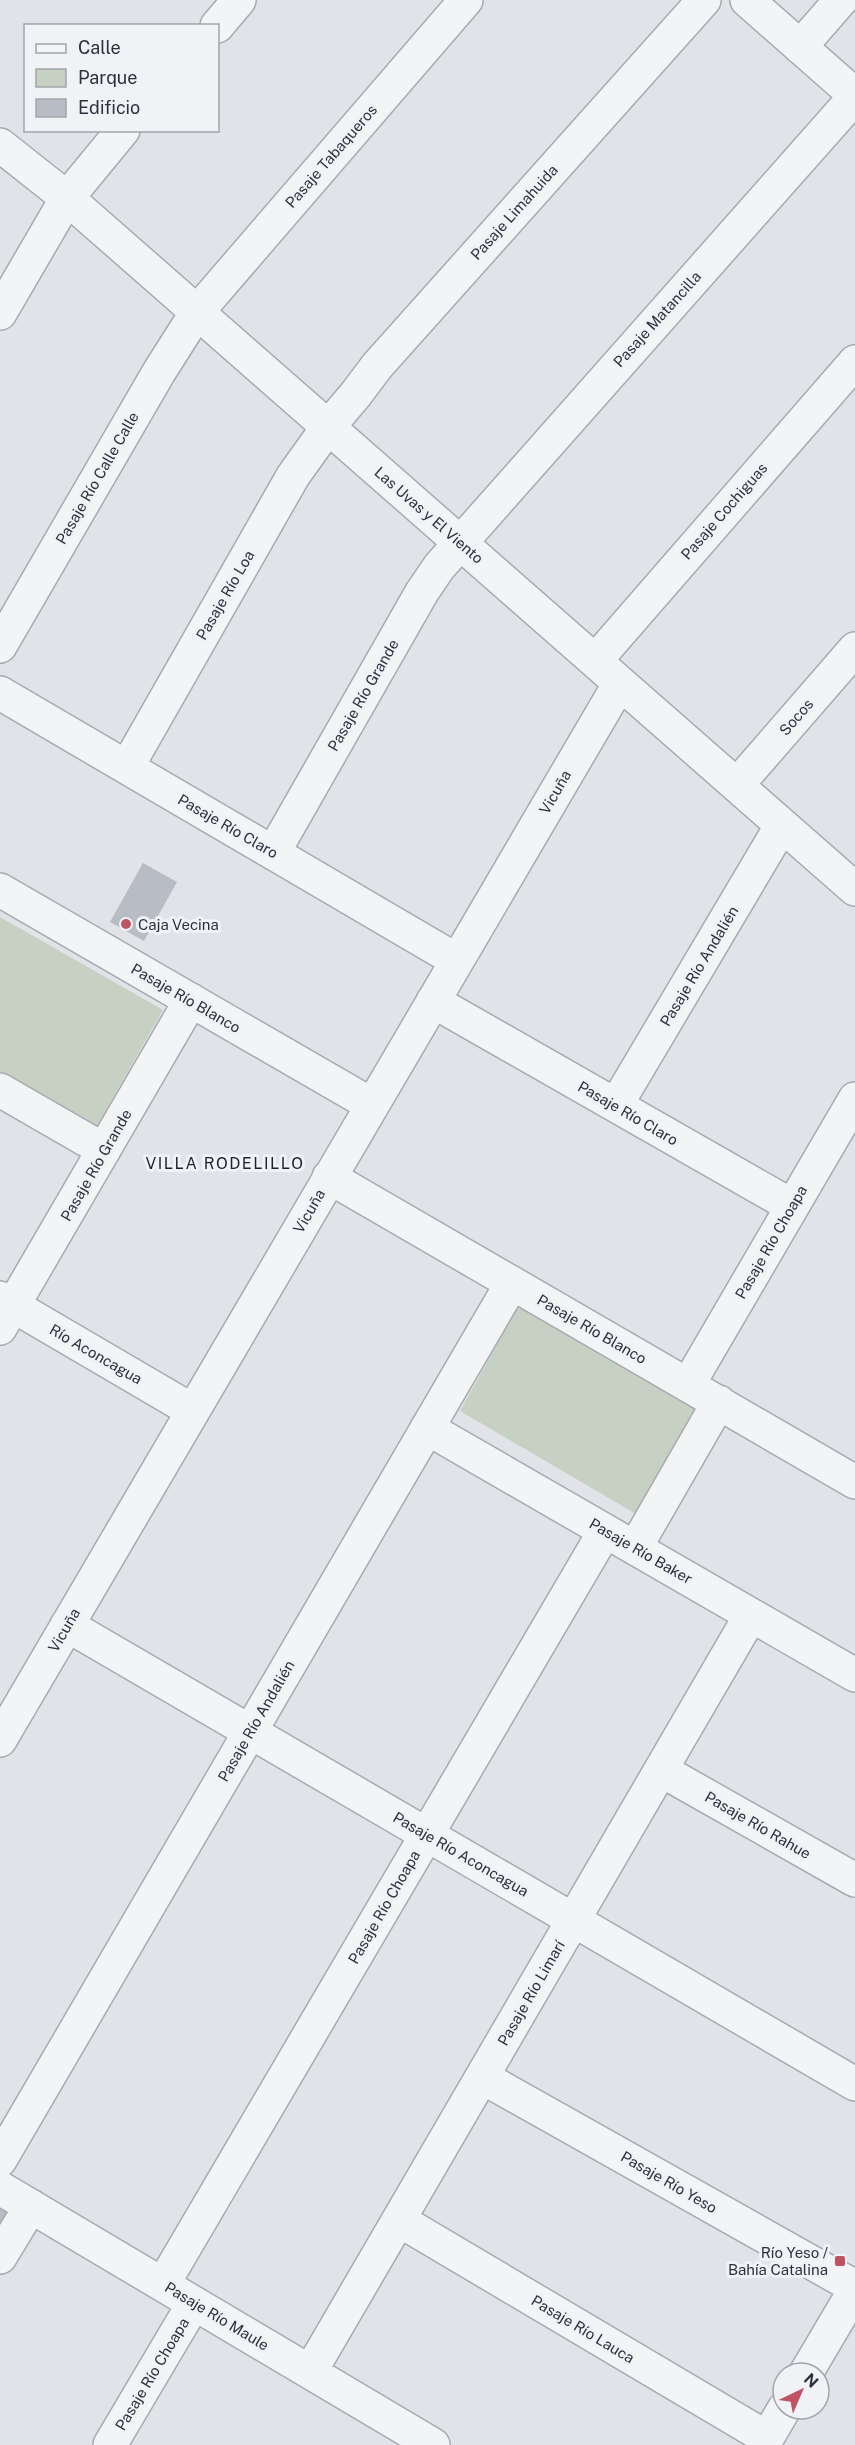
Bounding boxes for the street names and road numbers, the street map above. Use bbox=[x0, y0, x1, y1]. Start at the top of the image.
street label: Pasaje Tabaqueros bbox=[282, 101, 380, 211]
street label: Pasaje Limahuida bbox=[467, 161, 561, 263]
street label: Pasaje Matancilla bbox=[610, 268, 704, 370]
street label: Pasaje Río Calle Calle bbox=[52, 409, 142, 547]
street label: Pasaje Cochiguas bbox=[677, 459, 771, 563]
street label: Las Uvas y El Viento bbox=[371, 463, 487, 567]
street label: Pasaje Río Loa bbox=[193, 547, 257, 643]
street label: Pasaje Río Grande bbox=[324, 636, 402, 754]
street label: Socos bbox=[776, 695, 816, 739]
street label: Vicuña bbox=[536, 767, 574, 817]
street label: Pasaje Río Claro bbox=[175, 791, 281, 861]
street label: Pasaje Río Andalién bbox=[656, 903, 742, 1029]
street label: Pasaje Río Blanco bbox=[128, 960, 244, 1036]
street label: Pasaje Río Claro bbox=[575, 1078, 681, 1148]
street label: Pasaje Río Grande bbox=[57, 1106, 135, 1224]
street label: Pasaje Río Choapa bbox=[732, 1182, 810, 1302]
street label: Vicuña bbox=[290, 1186, 328, 1236]
street label: Pasaje Río Blanco bbox=[534, 1291, 650, 1367]
street label: Río Aconcagua bbox=[47, 1321, 145, 1387]
street label: Pasaje Río Baker bbox=[587, 1515, 696, 1587]
street label: Vicuña bbox=[45, 1605, 83, 1655]
street label: Pasaje Río Andalién bbox=[214, 1657, 298, 1785]
street label: Pasaje Río Rahue bbox=[702, 1788, 814, 1862]
street label: Pasaje Río Aconcagua bbox=[390, 1808, 532, 1900]
street label: Pasaje Río Choapa bbox=[345, 1847, 423, 1967]
street label: Pasaje Río Limarí bbox=[494, 1937, 568, 2049]
street label: Pasaje Río Yeso bbox=[618, 2148, 720, 2216]
street label: Pasaje Río Maule bbox=[162, 2278, 272, 2354]
street label: Pasaje Río Lauca bbox=[528, 2292, 638, 2366]
street label: Pasaje Río Choapa bbox=[112, 2315, 192, 2433]

